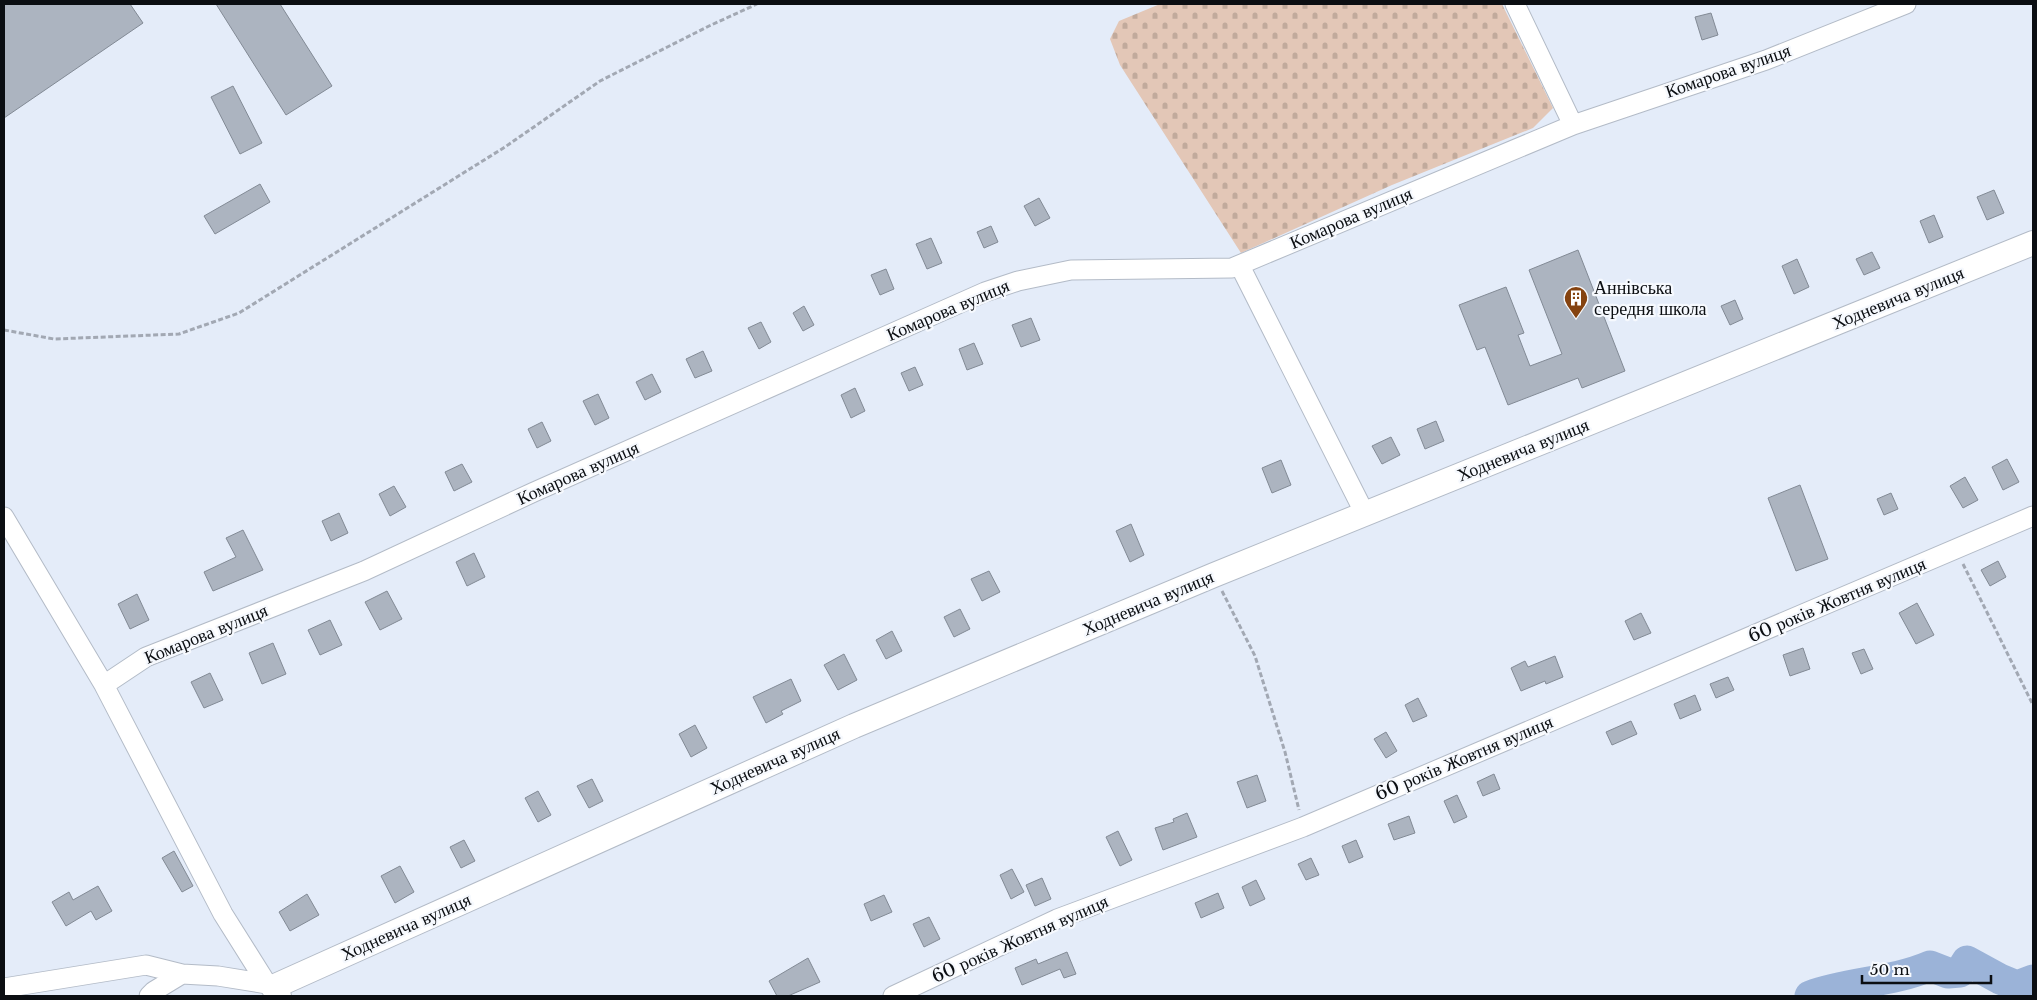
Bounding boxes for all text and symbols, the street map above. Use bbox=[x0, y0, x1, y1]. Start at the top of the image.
street label: Комарова вулиця bbox=[1662, 39, 1794, 103]
street label: Комарова вулиця bbox=[1286, 182, 1416, 254]
street label: Ходневича вулиця bbox=[1829, 262, 1967, 334]
street label: Комарова вулиця bbox=[883, 274, 1013, 346]
place label: Аннівська середня школа bbox=[1594, 277, 1707, 320]
building icon: Аннівська середня школа bbox=[1563, 285, 1589, 319]
street label: Ходневича вулиця bbox=[1454, 414, 1592, 486]
street label: Комарова вулиця bbox=[514, 436, 642, 510]
street label: 60 років Жовтня вулиця bbox=[1745, 553, 1929, 647]
street label: Ходневича вулиця bbox=[1079, 566, 1217, 640]
street label: Комарова вулиця bbox=[141, 599, 271, 669]
street label: 60 років Жовтня вулиця bbox=[1372, 711, 1556, 805]
street label: Ходневича вулиця bbox=[707, 722, 843, 800]
street label: Ходневича вулиця bbox=[338, 888, 474, 966]
street label: 60 років Жовтня вулиця bbox=[928, 890, 1112, 988]
scale bar bbox=[1862, 952, 1991, 984]
text: 50 m bbox=[1870, 960, 1910, 979]

